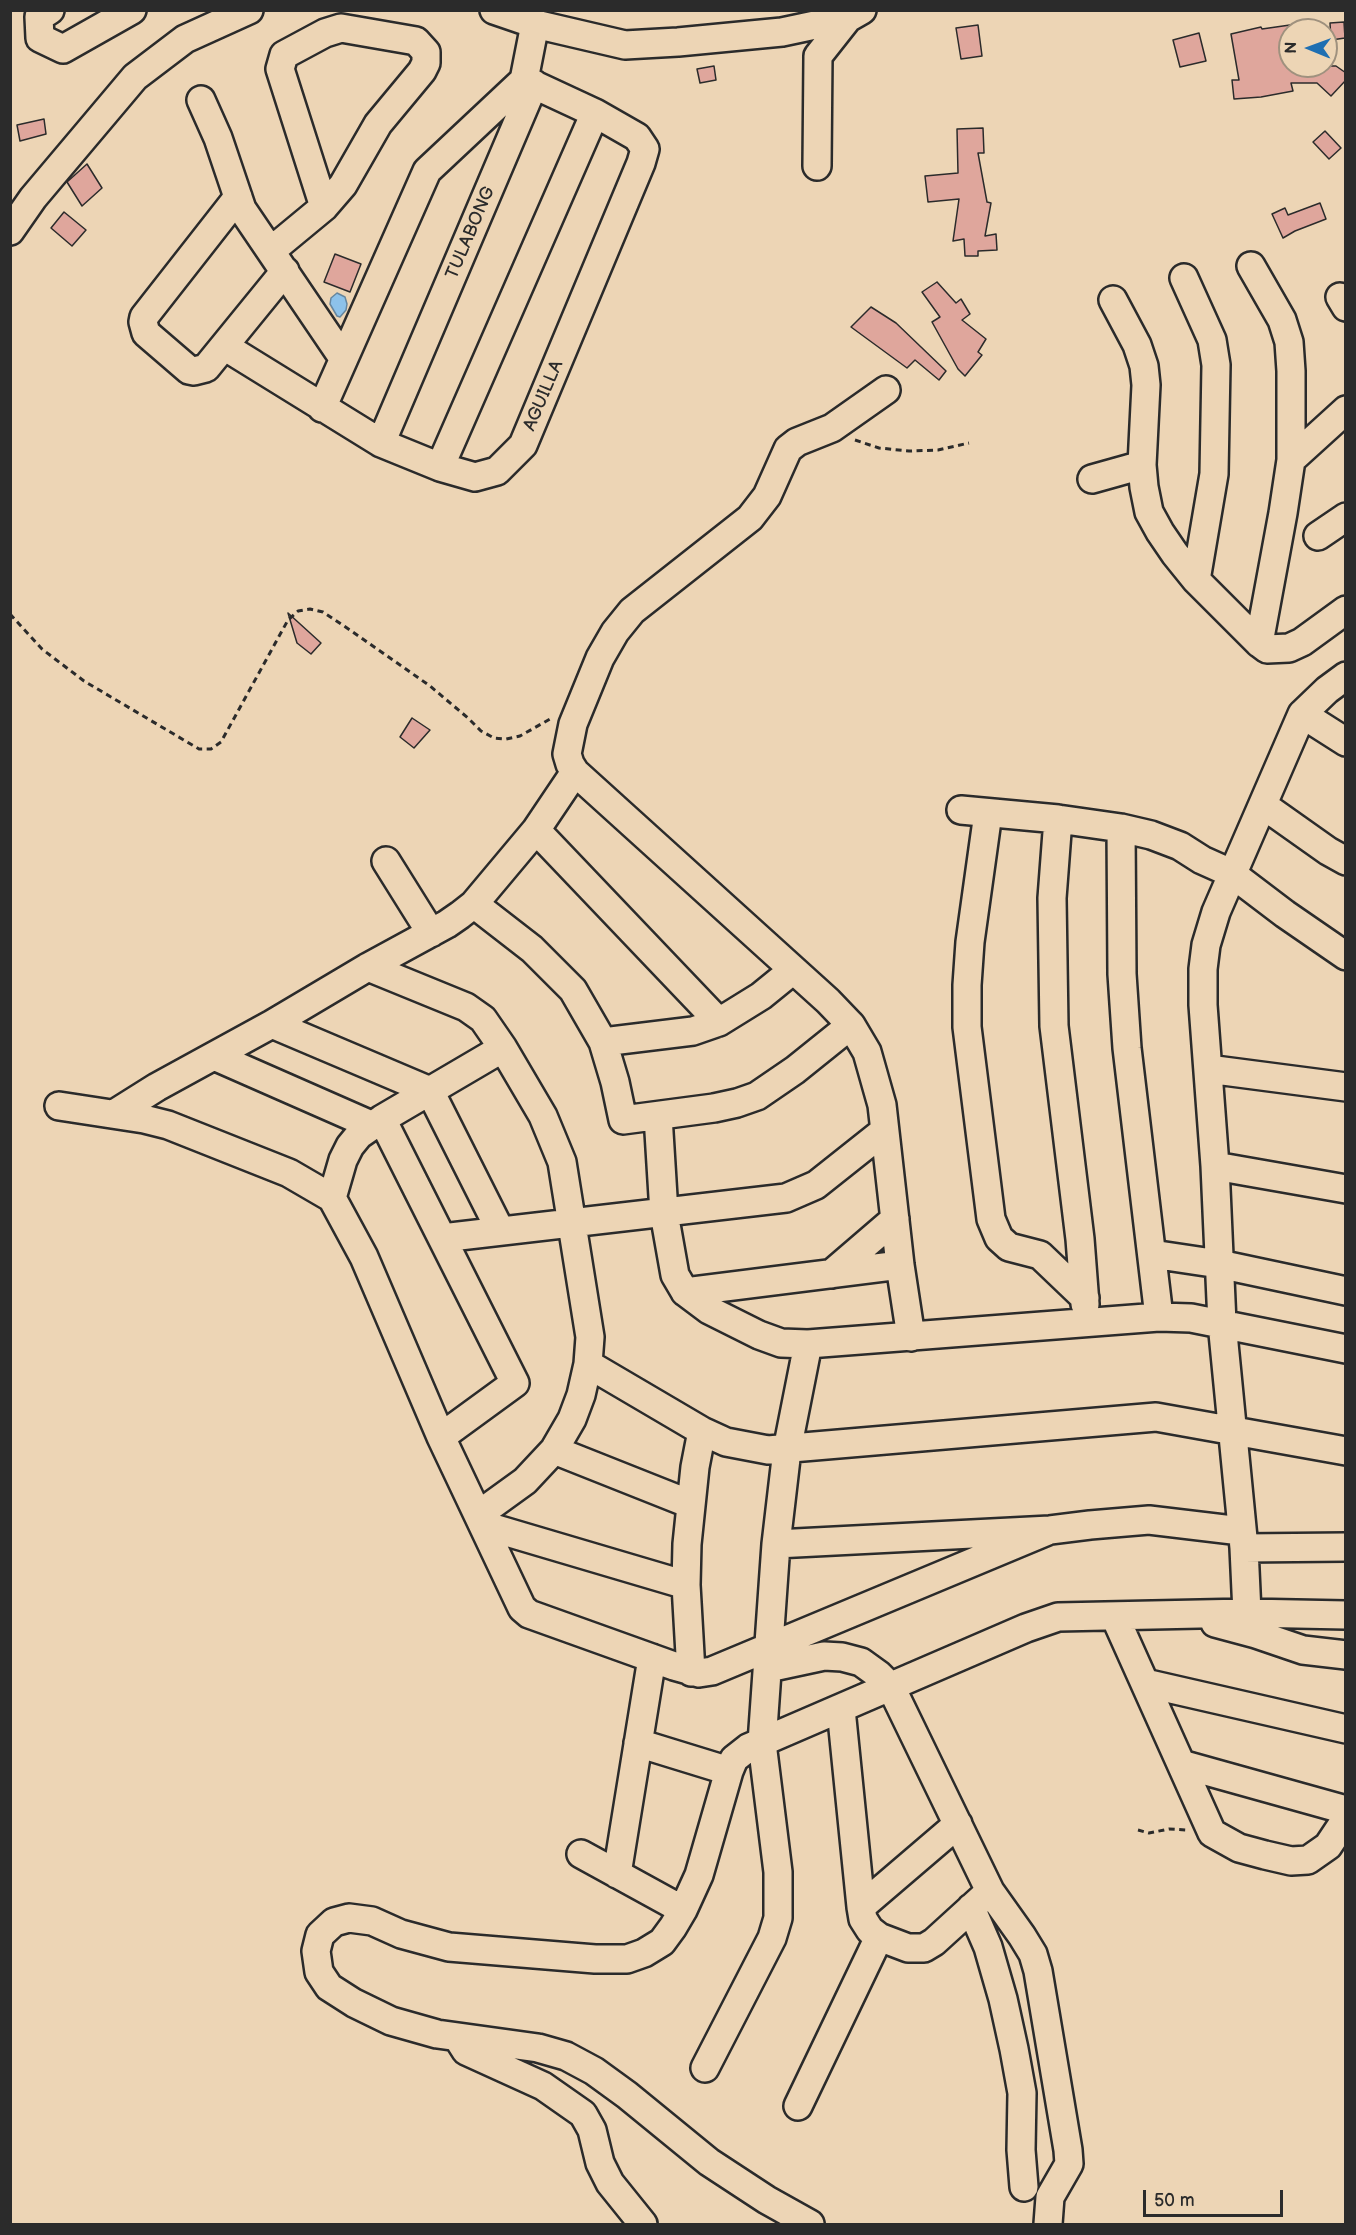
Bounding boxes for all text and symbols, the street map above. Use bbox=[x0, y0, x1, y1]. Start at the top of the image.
north arrow bbox=[1278, 18, 1338, 78]
text: N bbox=[1282, 42, 1301, 54]
street label: TULABONG bbox=[442, 183, 500, 283]
street label: AGUILLA bbox=[520, 358, 568, 434]
scale bar bbox=[1146, 2178, 1286, 2216]
text: 50 m bbox=[1154, 2190, 1195, 2211]

